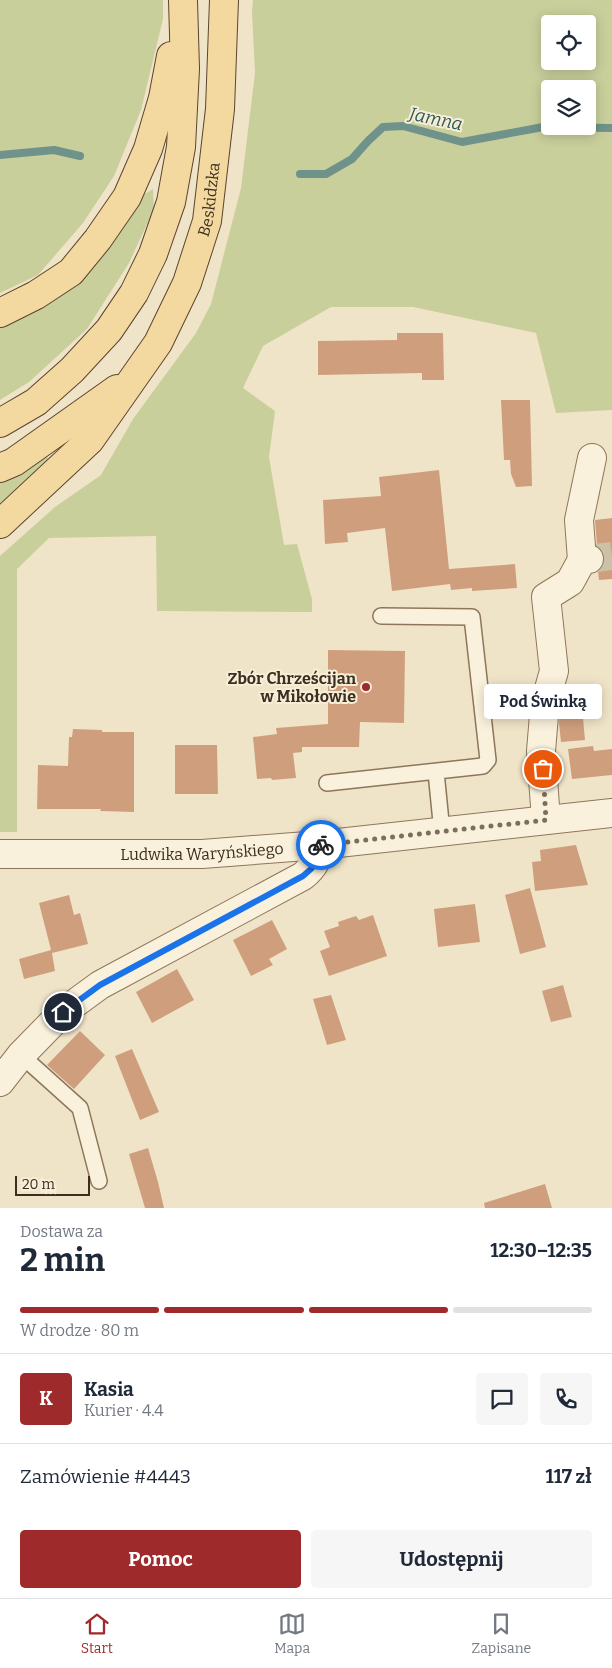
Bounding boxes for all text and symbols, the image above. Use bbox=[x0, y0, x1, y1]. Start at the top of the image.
map controls bbox=[541, 15, 596, 135]
button: locate bbox=[541, 15, 596, 70]
button: layers bbox=[541, 80, 596, 135]
water label: Jamna bbox=[405, 102, 465, 135]
street label: Beskidzka bbox=[194, 161, 224, 239]
place label: Zbór Chrześcijan w Mikołowie bbox=[227, 669, 357, 706]
marker: Zbór Chrześcijan w Mikołowie bbox=[360, 681, 372, 693]
callout: Pod Świnką bbox=[484, 684, 602, 719]
text: Pod Świnką bbox=[499, 692, 587, 711]
pin bbox=[522, 748, 564, 790]
icon: bag bbox=[529, 755, 557, 783]
courier bbox=[296, 820, 346, 870]
icon: bike bbox=[307, 831, 335, 859]
street label: Ludwika Waryńskiego bbox=[120, 839, 284, 864]
pin bbox=[42, 991, 84, 1033]
icon: home bbox=[49, 998, 77, 1026]
scale bar bbox=[15, 1173, 90, 1196]
text: 20 m bbox=[22, 1176, 55, 1193]
text: Dostawa za bbox=[20, 1222, 103, 1241]
text: 12:30–12:35 bbox=[490, 1239, 592, 1262]
text: 2 min bbox=[20, 1241, 105, 1279]
text: W drodze · 80 m bbox=[20, 1321, 139, 1340]
button: chat bbox=[476, 1373, 528, 1425]
button: phone bbox=[540, 1373, 592, 1425]
text: Kasia bbox=[84, 1378, 134, 1401]
text: K bbox=[39, 1387, 53, 1410]
text: Kurier · 4.4 bbox=[84, 1401, 164, 1420]
text: Zamówienie #4443 bbox=[20, 1465, 191, 1488]
text: 117 zł bbox=[546, 1465, 592, 1488]
button: Pomoc bbox=[20, 1530, 301, 1588]
button: Udostępnij bbox=[311, 1530, 592, 1588]
tab: Start bbox=[81, 1610, 113, 1657]
tab: Mapa bbox=[274, 1610, 310, 1657]
tab: Zapisane bbox=[472, 1610, 531, 1657]

